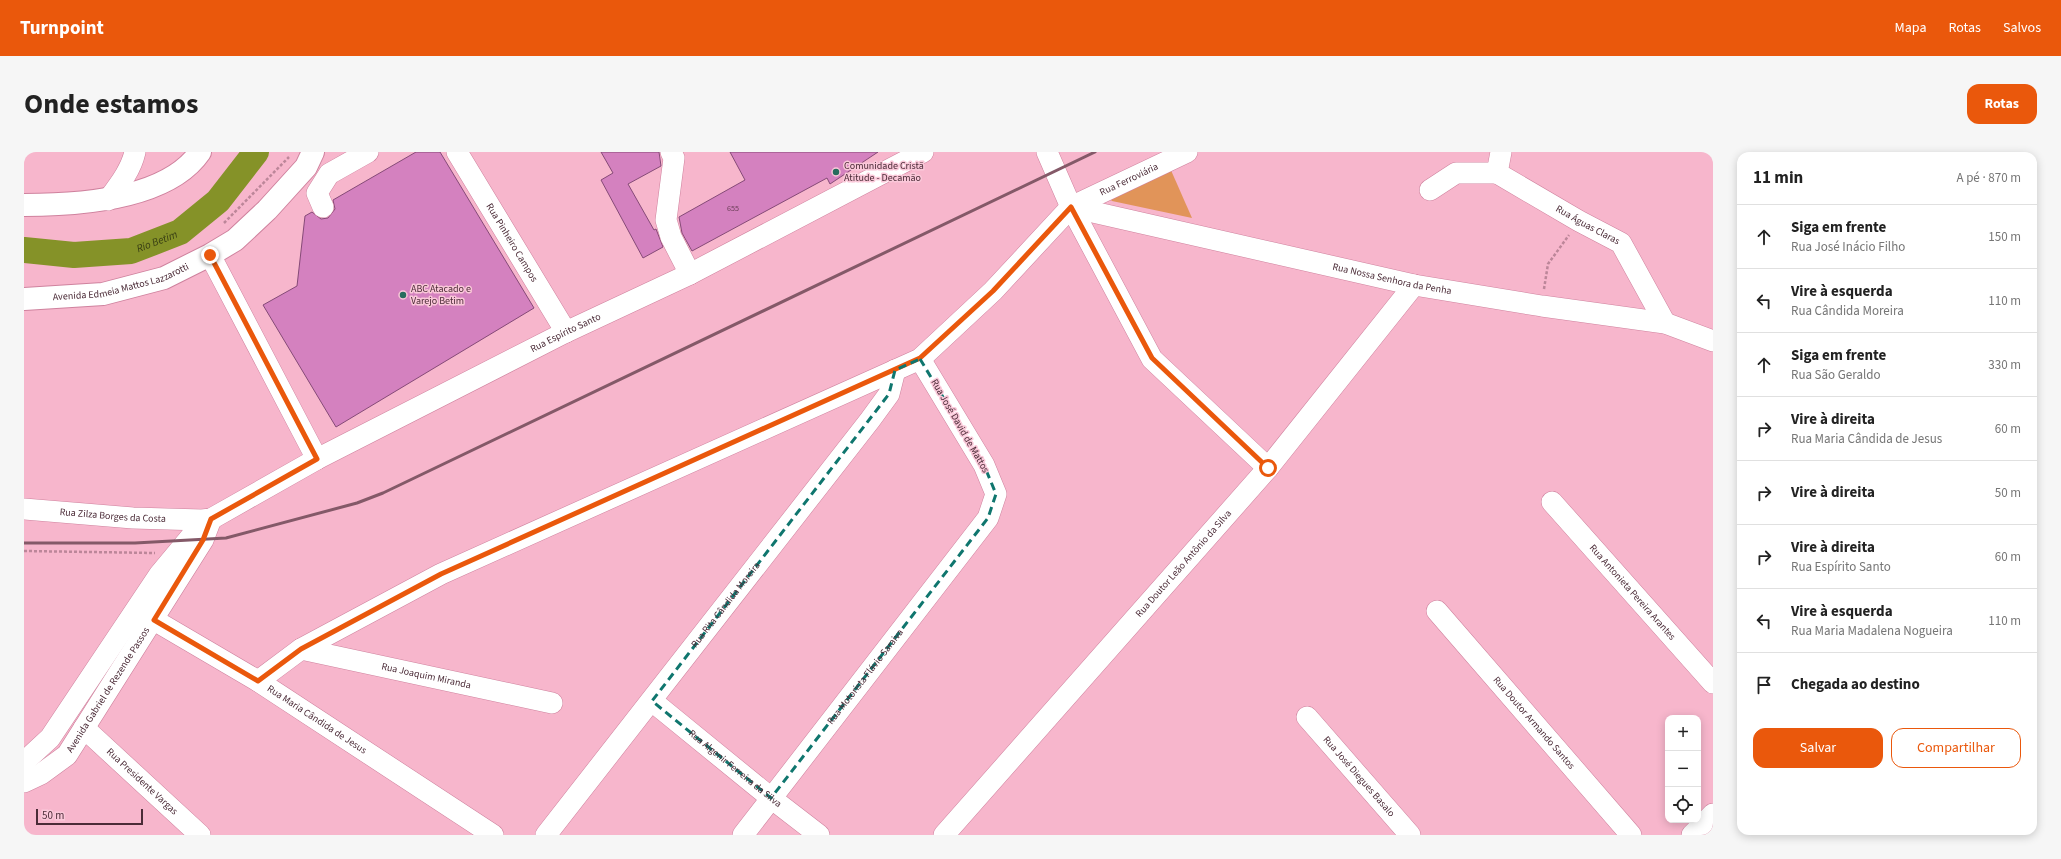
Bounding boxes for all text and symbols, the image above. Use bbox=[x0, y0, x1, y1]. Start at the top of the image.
text: Turnpoint bbox=[20, 15, 104, 42]
text: Mapa bbox=[1895, 18, 1926, 38]
text: Rotas bbox=[1948, 18, 1981, 38]
text: Salvos bbox=[2003, 18, 2041, 38]
text: Onde estamos bbox=[24, 84, 198, 124]
button: Rotas bbox=[1967, 84, 2037, 124]
place label: Comunidade Cristã Atitude - Decamão bbox=[844, 159, 924, 185]
street label: Rua Ferroviária bbox=[1097, 160, 1161, 199]
text: 11 min bbox=[1753, 166, 1803, 190]
marker: Comunidade Cristã Atitude - Decamão bbox=[831, 167, 841, 177]
text: A pé · 870 m bbox=[1956, 169, 2021, 187]
street label: Rua Pinheiro Campos bbox=[483, 201, 541, 285]
street label: Rua Águas Claras bbox=[1553, 202, 1622, 248]
house number: 655 bbox=[727, 203, 739, 214]
text: Siga em frente bbox=[1791, 217, 1886, 238]
water label: Rio Betim bbox=[134, 226, 180, 256]
icon: ahead bbox=[1753, 226, 1775, 248]
text: 150 m bbox=[1988, 228, 2021, 246]
text: Rua José Inácio Filho bbox=[1791, 238, 1905, 256]
route end bbox=[201, 246, 219, 264]
street label: Avenida Edmeia Mattos Lazzarotti bbox=[52, 260, 191, 304]
street label: Rua Nossa Senhora da Penha bbox=[1331, 260, 1453, 298]
text: Vire à esquerda bbox=[1791, 281, 1893, 302]
place label: ABC Atacado e Varejo Betim bbox=[411, 282, 471, 308]
marker: ABC Atacado e Varejo Betim bbox=[398, 290, 408, 300]
icon: left bbox=[1753, 290, 1775, 312]
text: 110 m bbox=[1988, 292, 2021, 310]
text: Rua Cândida Moreira bbox=[1791, 302, 1904, 320]
street label: Rua Espírito Santo bbox=[528, 310, 603, 356]
text: Siga em frente bbox=[1791, 345, 1886, 366]
icon: ahead bbox=[1753, 354, 1775, 376]
text: 330 m bbox=[1988, 356, 2021, 374]
text: Rua São Geraldo bbox=[1791, 366, 1881, 384]
street label: Rua José David de Mattos bbox=[927, 377, 993, 475]
text: Vire à direita bbox=[1791, 409, 1875, 430]
icon: right bbox=[1753, 418, 1775, 440]
text: 60 m bbox=[1995, 420, 2021, 438]
text: Rua Maria Cândida de Jesus bbox=[1791, 430, 1942, 448]
route start bbox=[1259, 459, 1277, 477]
icon: right bbox=[1753, 482, 1775, 504]
text: Vire à direita bbox=[1791, 482, 1875, 503]
text: 50 m bbox=[1995, 484, 2021, 502]
street label: Rua Zilza Borges da Costa bbox=[59, 505, 166, 526]
street label: Rua Doutor Leão Antônio da Silva bbox=[1132, 507, 1235, 620]
text: Vire à direita bbox=[1791, 537, 1875, 558]
street label: Rua Antonieta Pereira Arantes bbox=[1586, 541, 1679, 643]
icon: right bbox=[1753, 546, 1775, 568]
text: 60 m bbox=[1995, 548, 2021, 566]
text: Rua Espírito Santo bbox=[1791, 558, 1891, 576]
street label: Rua Rita Cândida Moreira bbox=[688, 559, 764, 651]
text: Vire à esquerda bbox=[1791, 601, 1893, 622]
icon: left bbox=[1753, 610, 1775, 632]
text: 110 m bbox=[1988, 612, 2021, 630]
text: Rua Maria Madalena Nogueira bbox=[1791, 622, 1953, 640]
street label: Avenida Gabriel de Rezende Passos bbox=[63, 624, 153, 755]
street label: Rua Motorista Flávio Saraiva bbox=[824, 626, 907, 727]
street label: Rua Joaquim Miranda bbox=[380, 659, 472, 692]
street label: Rua Doutor Armando Santos bbox=[1490, 673, 1578, 772]
icon: arrive bbox=[1753, 674, 1775, 696]
text: Chegada ao destino bbox=[1791, 674, 1920, 695]
street label: Rua Maria Cândida de Jesus bbox=[264, 682, 369, 757]
map controls bbox=[1665, 715, 1701, 823]
button: + bbox=[1665, 715, 1701, 751]
street label: Rua Algenir Ferreira da Silva bbox=[685, 726, 785, 811]
button: Salvar bbox=[1753, 728, 1883, 768]
button: Compartilhar bbox=[1891, 728, 2021, 768]
street label: Rua José Diegues Basalo bbox=[1320, 733, 1398, 820]
street label: Rua Presidente Vargas bbox=[103, 745, 181, 818]
button: − bbox=[1665, 751, 1701, 787]
button: locate bbox=[1665, 787, 1701, 823]
scale bar bbox=[36, 807, 143, 826]
text: 50 m bbox=[42, 808, 64, 823]

